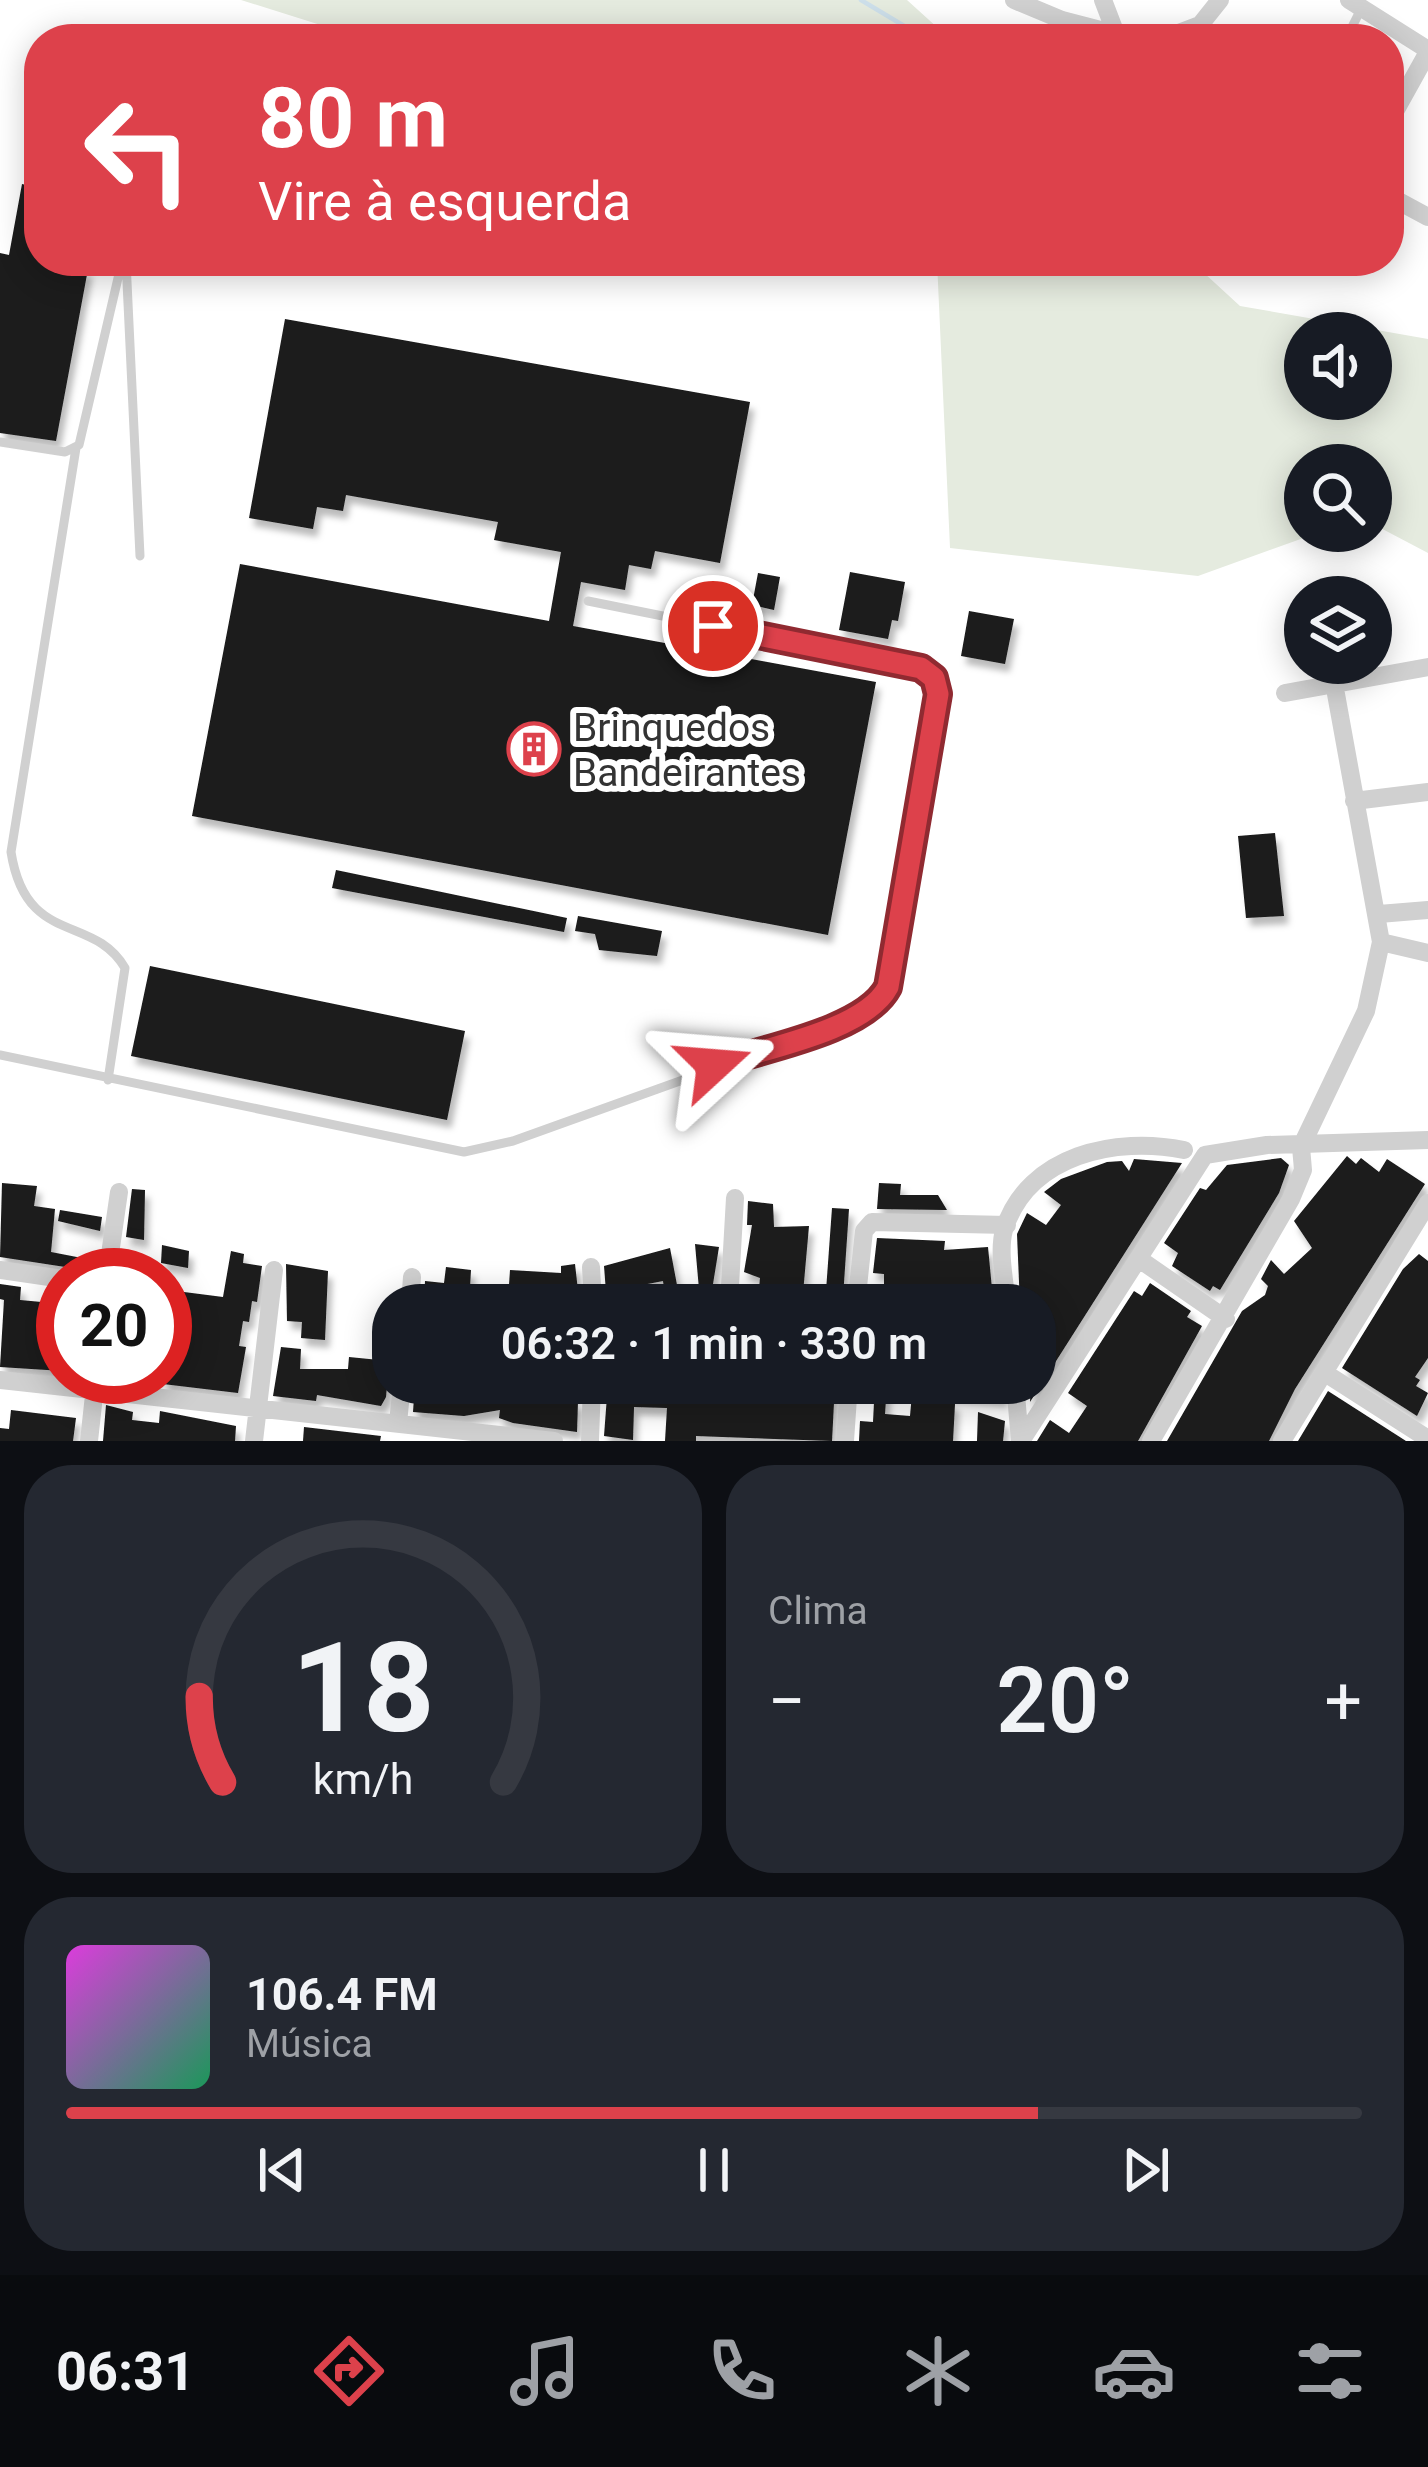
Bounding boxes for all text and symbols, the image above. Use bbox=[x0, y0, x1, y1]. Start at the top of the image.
text: 80 m bbox=[258, 69, 448, 168]
icon: left bbox=[60, 72, 216, 228]
text: Vire à esquerda bbox=[258, 170, 631, 233]
map controls bbox=[1284, 312, 1392, 684]
button: sound bbox=[1284, 312, 1392, 420]
button: search bbox=[1284, 444, 1392, 552]
pin bbox=[662, 575, 764, 677]
button: layers bbox=[1284, 576, 1392, 684]
icon: arrive bbox=[680, 593, 746, 659]
place label: Brinquedos Bandeirantes bbox=[573, 705, 801, 796]
building icon: Brinquedos Bandeirantes bbox=[506, 721, 562, 777]
position arrow bbox=[651, 1002, 777, 1128]
speed limit sign: 20 bbox=[36, 1248, 192, 1404]
text: 06:32 · 1 min · 330 m bbox=[501, 1317, 927, 1370]
text: Clima bbox=[768, 1588, 868, 1634]
text: 18 bbox=[291, 1615, 435, 1761]
text: 20° bbox=[996, 1649, 1134, 1754]
text: − bbox=[768, 1663, 806, 1740]
text: + bbox=[1325, 1663, 1362, 1740]
text: km/h bbox=[313, 1754, 413, 1804]
text: 106.4 FM bbox=[246, 1968, 438, 2021]
text: Música bbox=[246, 2021, 373, 2067]
icon: previous bbox=[249, 2137, 315, 2203]
icon: pause bbox=[681, 2137, 747, 2203]
icon: next bbox=[1113, 2137, 1179, 2203]
icon: directions bbox=[307, 2329, 391, 2413]
icon: music bbox=[503, 2329, 587, 2413]
icon: phone bbox=[700, 2329, 784, 2413]
icon: climate bbox=[896, 2329, 980, 2413]
icon: car bbox=[1092, 2329, 1176, 2413]
icon: filters bbox=[1288, 2329, 1372, 2413]
text: 06:31 bbox=[56, 2340, 195, 2403]

